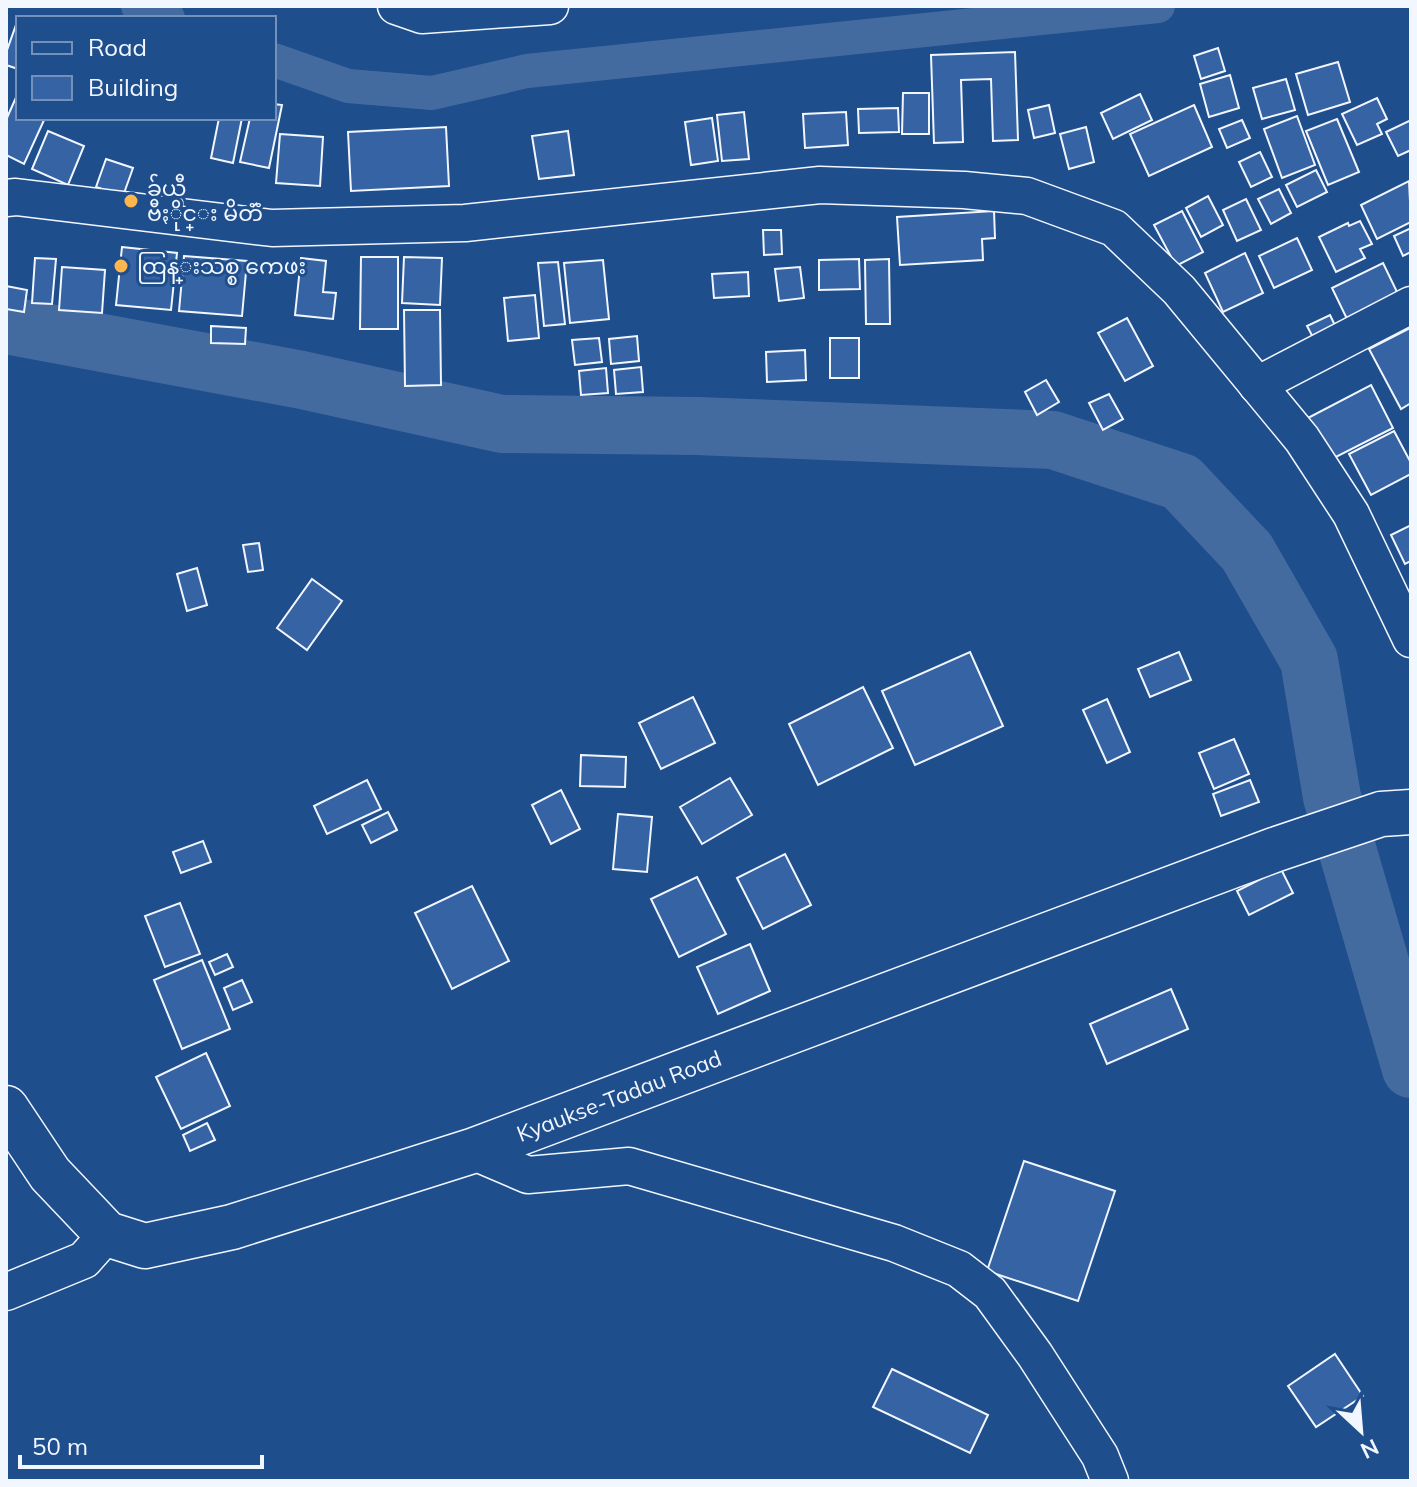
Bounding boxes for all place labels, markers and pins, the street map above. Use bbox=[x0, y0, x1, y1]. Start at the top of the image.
place label: ခ်ယ္ရီ ဗီႏိုင္း မိတၱဴ bbox=[147, 173, 263, 231]
marker: ခ်ယ္ရီ ဗီႏိုင္း မိတၱဴ bbox=[122, 192, 140, 210]
place label: ထြန္းသစ္စ ကေဖး bbox=[137, 252, 306, 285]
marker: ထြန္းသစ္စ ကေဖး bbox=[112, 257, 130, 275]

